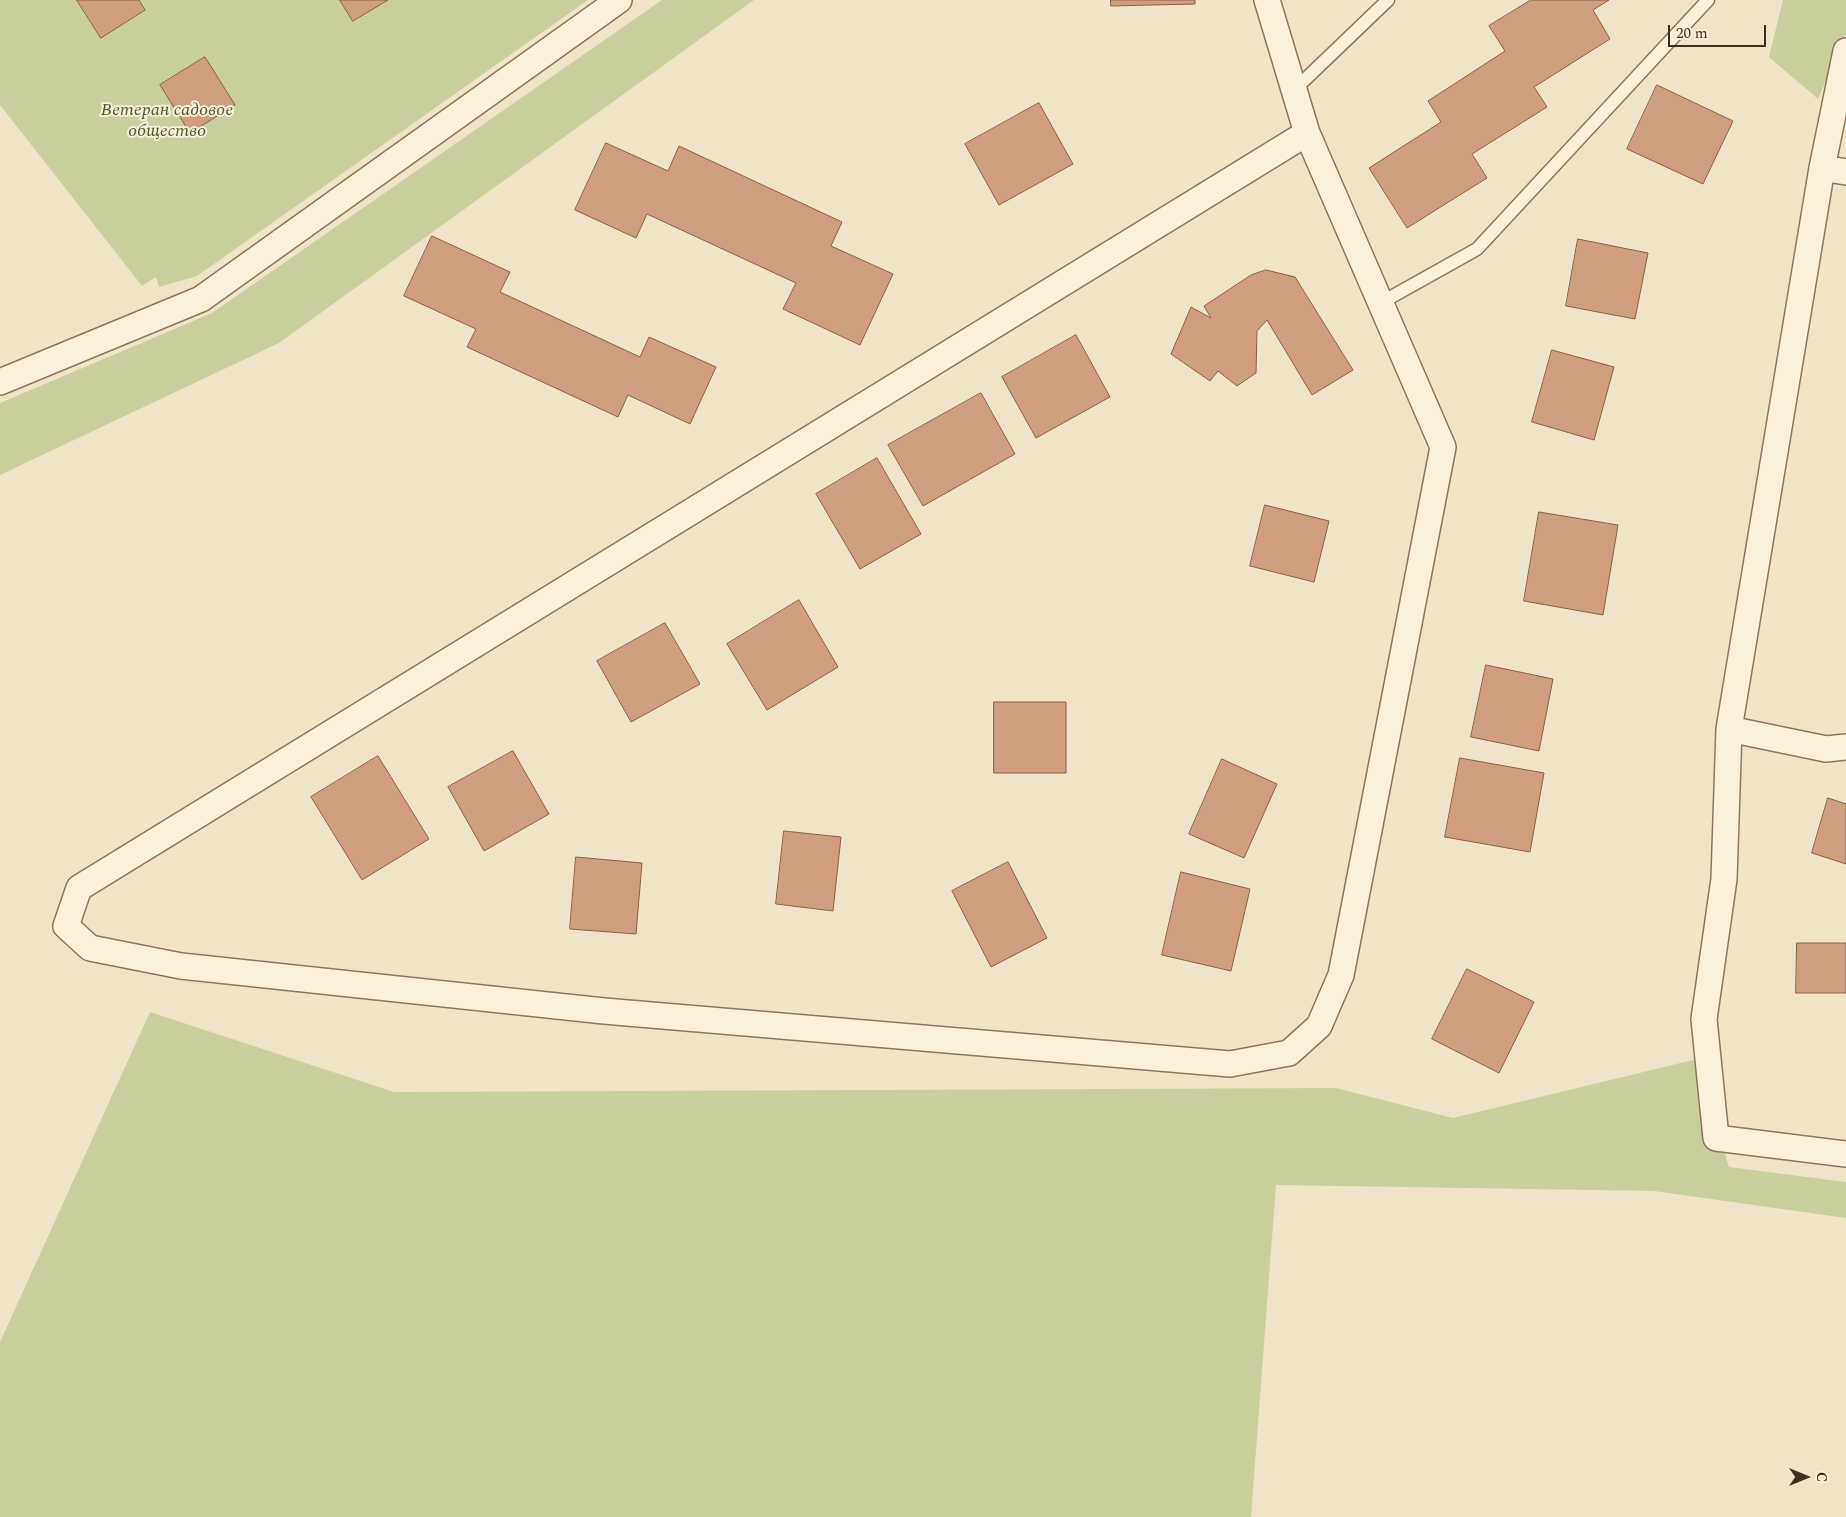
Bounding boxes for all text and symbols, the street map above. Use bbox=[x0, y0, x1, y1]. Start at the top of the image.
scale bar bbox=[1671, 15, 1768, 47]
text: 20 m bbox=[1676, 22, 1708, 45]
park label: Ветеран садовое общество bbox=[101, 100, 233, 142]
north arrow bbox=[1781, 1452, 1831, 1502]
text: С bbox=[1811, 1472, 1832, 1482]

